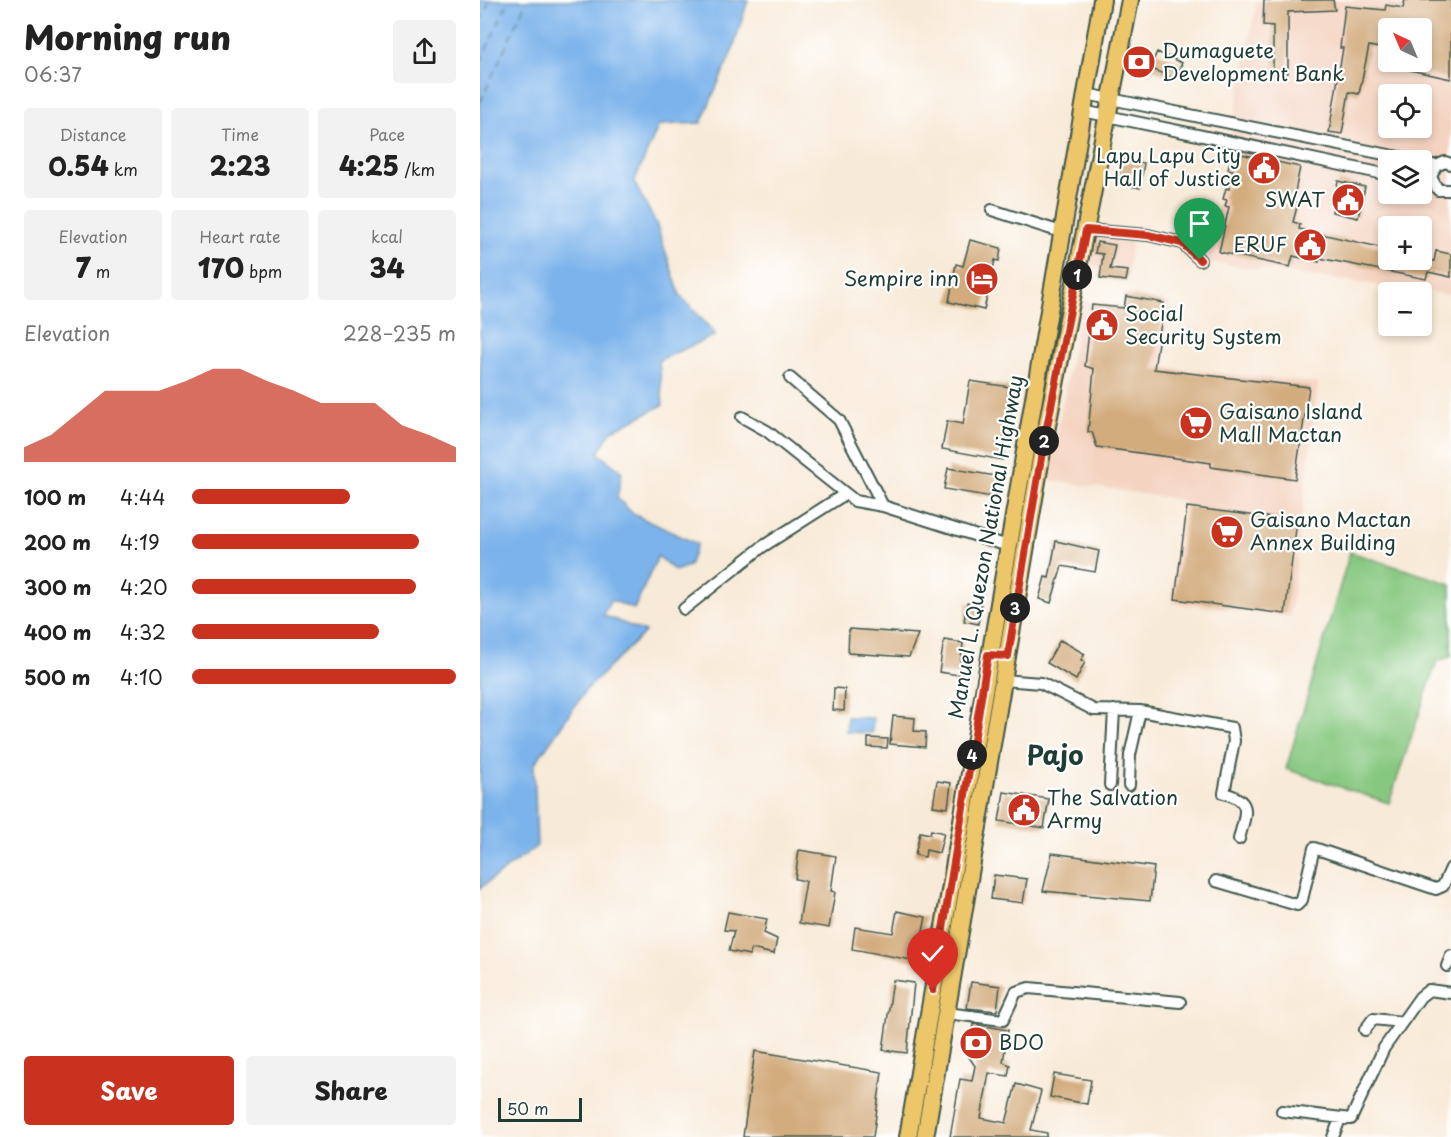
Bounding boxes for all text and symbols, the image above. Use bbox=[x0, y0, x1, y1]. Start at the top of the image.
text: Morning run bbox=[24, 11, 231, 61]
north arrow bbox=[1378, 18, 1432, 72]
map controls bbox=[1378, 18, 1432, 336]
button: share bbox=[393, 20, 456, 83]
place label: Dumaguete Development Bank bbox=[1162, 35, 1344, 88]
bank icon: Dumaguete Development Bank bbox=[1121, 44, 1157, 80]
text: 06:37 bbox=[24, 59, 82, 89]
button: locate bbox=[1378, 84, 1432, 138]
text: Distance bbox=[59, 122, 127, 146]
text: Time bbox=[221, 122, 259, 146]
text: Pace bbox=[369, 122, 405, 146]
place label: Lapu Lapu City Hall of Justice bbox=[1096, 140, 1241, 193]
text: 0.54 bbox=[48, 146, 109, 185]
text: 2:23 bbox=[210, 146, 270, 185]
text: 4:25 bbox=[339, 146, 399, 185]
public building icon: Lapu Lapu City Hall of Justice bbox=[1246, 150, 1282, 186]
button: layers bbox=[1378, 150, 1432, 204]
text: km bbox=[109, 157, 138, 181]
text: /km bbox=[399, 157, 435, 181]
public building icon: SWAT bbox=[1330, 182, 1366, 218]
place label: SWAT bbox=[1265, 184, 1325, 214]
pin bbox=[1174, 198, 1225, 260]
icon: arrive bbox=[1183, 207, 1216, 240]
button: + bbox=[1378, 216, 1432, 270]
text: Elevation bbox=[58, 224, 128, 248]
text: Heart rate bbox=[200, 224, 280, 248]
text: kcal bbox=[371, 224, 403, 248]
public building icon: ERUF bbox=[1292, 227, 1328, 263]
place label: ERUF bbox=[1234, 229, 1287, 259]
text: 7 bbox=[76, 248, 91, 287]
text: 170 bbox=[198, 248, 244, 287]
text: 34 bbox=[369, 248, 405, 287]
text: m bbox=[91, 259, 110, 283]
text: bpm bbox=[244, 259, 282, 283]
pin: 1 bbox=[1062, 260, 1092, 290]
hotel icon: Sempire inn bbox=[964, 261, 1000, 297]
place label: Sempire inn bbox=[844, 263, 959, 293]
text: 1 bbox=[1073, 263, 1081, 287]
button: − bbox=[1378, 282, 1432, 336]
place label: Social Security System bbox=[1125, 298, 1282, 351]
public building icon: Social Security System bbox=[1084, 307, 1120, 343]
text: Elevation bbox=[24, 318, 110, 348]
text: 228–235 m bbox=[343, 318, 456, 348]
street label: Manuel L. Quezon National Highway bbox=[940, 373, 1030, 721]
place label: Gaisano Island Mall Mactan bbox=[1219, 396, 1363, 449]
supermarket icon: Gaisano Island Mall Mactan bbox=[1178, 405, 1214, 441]
pin: 2 bbox=[1029, 426, 1059, 456]
text: 2 bbox=[1038, 429, 1050, 453]
text: 100 m bbox=[24, 482, 86, 512]
text: 4:44 bbox=[120, 482, 165, 512]
place label: Gaisano Mactan Annex Building bbox=[1250, 504, 1411, 557]
supermarket icon: Gaisano Mactan Annex Building bbox=[1209, 514, 1245, 550]
text: 200 m bbox=[24, 527, 91, 557]
text: 4:19 bbox=[120, 527, 160, 557]
text: 300 m bbox=[24, 572, 92, 602]
text: 4:20 bbox=[120, 572, 168, 602]
pin: 3 bbox=[1000, 593, 1030, 623]
text: 3 bbox=[1010, 596, 1020, 620]
text: 400 m bbox=[24, 617, 92, 647]
text: 4:32 bbox=[120, 617, 166, 647]
text: 500 m bbox=[24, 662, 91, 692]
text: 4:10 bbox=[120, 662, 163, 692]
district label: Pajo bbox=[1026, 735, 1084, 774]
pin: 4 bbox=[957, 740, 987, 770]
text: 4 bbox=[967, 743, 977, 767]
place label: The Salvation Army bbox=[1047, 782, 1178, 835]
public building icon: The Salvation Army bbox=[1006, 792, 1042, 828]
pin bbox=[907, 928, 958, 990]
icon: check bbox=[916, 937, 949, 970]
bank icon: BDO bbox=[958, 1025, 994, 1061]
place label: BDO bbox=[999, 1027, 1044, 1057]
button: Save bbox=[24, 1056, 234, 1125]
button: Share bbox=[246, 1056, 456, 1125]
scale bar bbox=[498, 1095, 582, 1122]
text: 50 m bbox=[507, 1096, 548, 1120]

